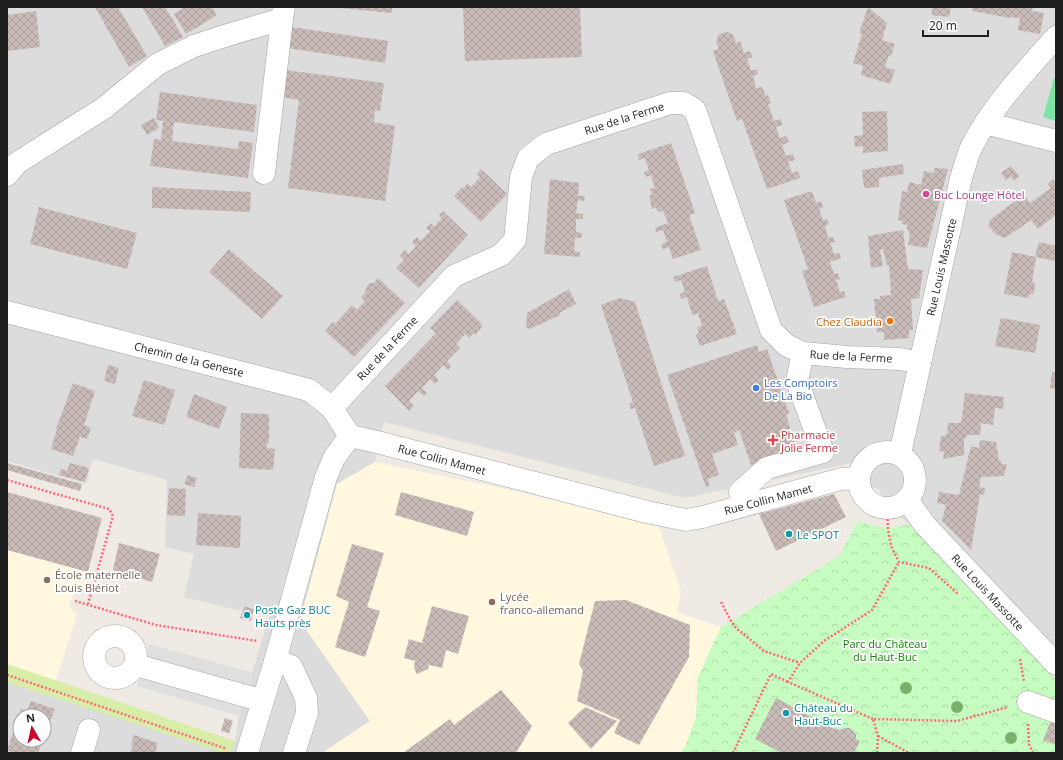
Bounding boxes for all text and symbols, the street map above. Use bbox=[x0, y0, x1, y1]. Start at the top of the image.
scale bar bbox=[923, 12, 988, 38]
text: 20 m bbox=[929, 17, 957, 34]
street label: Rue de la Ferme bbox=[582, 98, 666, 138]
place label: Buc Lounge Hôtel bbox=[934, 187, 1024, 202]
marker: Buc Lounge Hôtel bbox=[921, 189, 931, 199]
street label: Rue Louis Massotte bbox=[922, 217, 960, 317]
street label: Rue de la Ferme bbox=[353, 313, 421, 383]
place label: Chez Claudia bbox=[816, 314, 882, 329]
marker: Chez Claudia bbox=[885, 316, 895, 326]
street label: Chemin de la Geneste bbox=[133, 338, 245, 380]
street label: Rue de la Ferme bbox=[809, 346, 893, 366]
place label: Les Comptoirs De La Bio bbox=[764, 375, 838, 403]
marker: Les Comptoirs De La Bio bbox=[751, 383, 761, 393]
place label: Pharmacie Jolie Ferme bbox=[780, 427, 838, 455]
marker: Pharmacie Jolie Ferme bbox=[768, 435, 778, 445]
street label: Rue Collin Mamet bbox=[396, 440, 488, 478]
street label: Rue Collin Mamet bbox=[722, 480, 814, 518]
place label: Le SPOT bbox=[797, 527, 839, 542]
marker: Le SPOT bbox=[784, 529, 794, 539]
street label: Rue Louis Massotte bbox=[949, 550, 1027, 634]
place label: École maternelle Louis Blériot bbox=[55, 567, 140, 595]
marker: École maternelle Louis Blériot bbox=[42, 575, 52, 585]
place label: Lycée franco-allemand bbox=[500, 589, 584, 617]
marker: Lycée franco-allemand bbox=[487, 597, 497, 607]
place label: Poste Gaz BUC Hauts près bbox=[255, 602, 331, 630]
marker: Poste Gaz BUC Hauts près bbox=[242, 610, 252, 620]
park label: Parc du Château du Haut-Buc bbox=[843, 636, 927, 664]
place label: Château du Haut-Buc bbox=[794, 700, 853, 728]
north arrow bbox=[12, 708, 52, 748]
marker: Château du Haut-Buc bbox=[781, 708, 791, 718]
text: N bbox=[25, 710, 36, 726]

